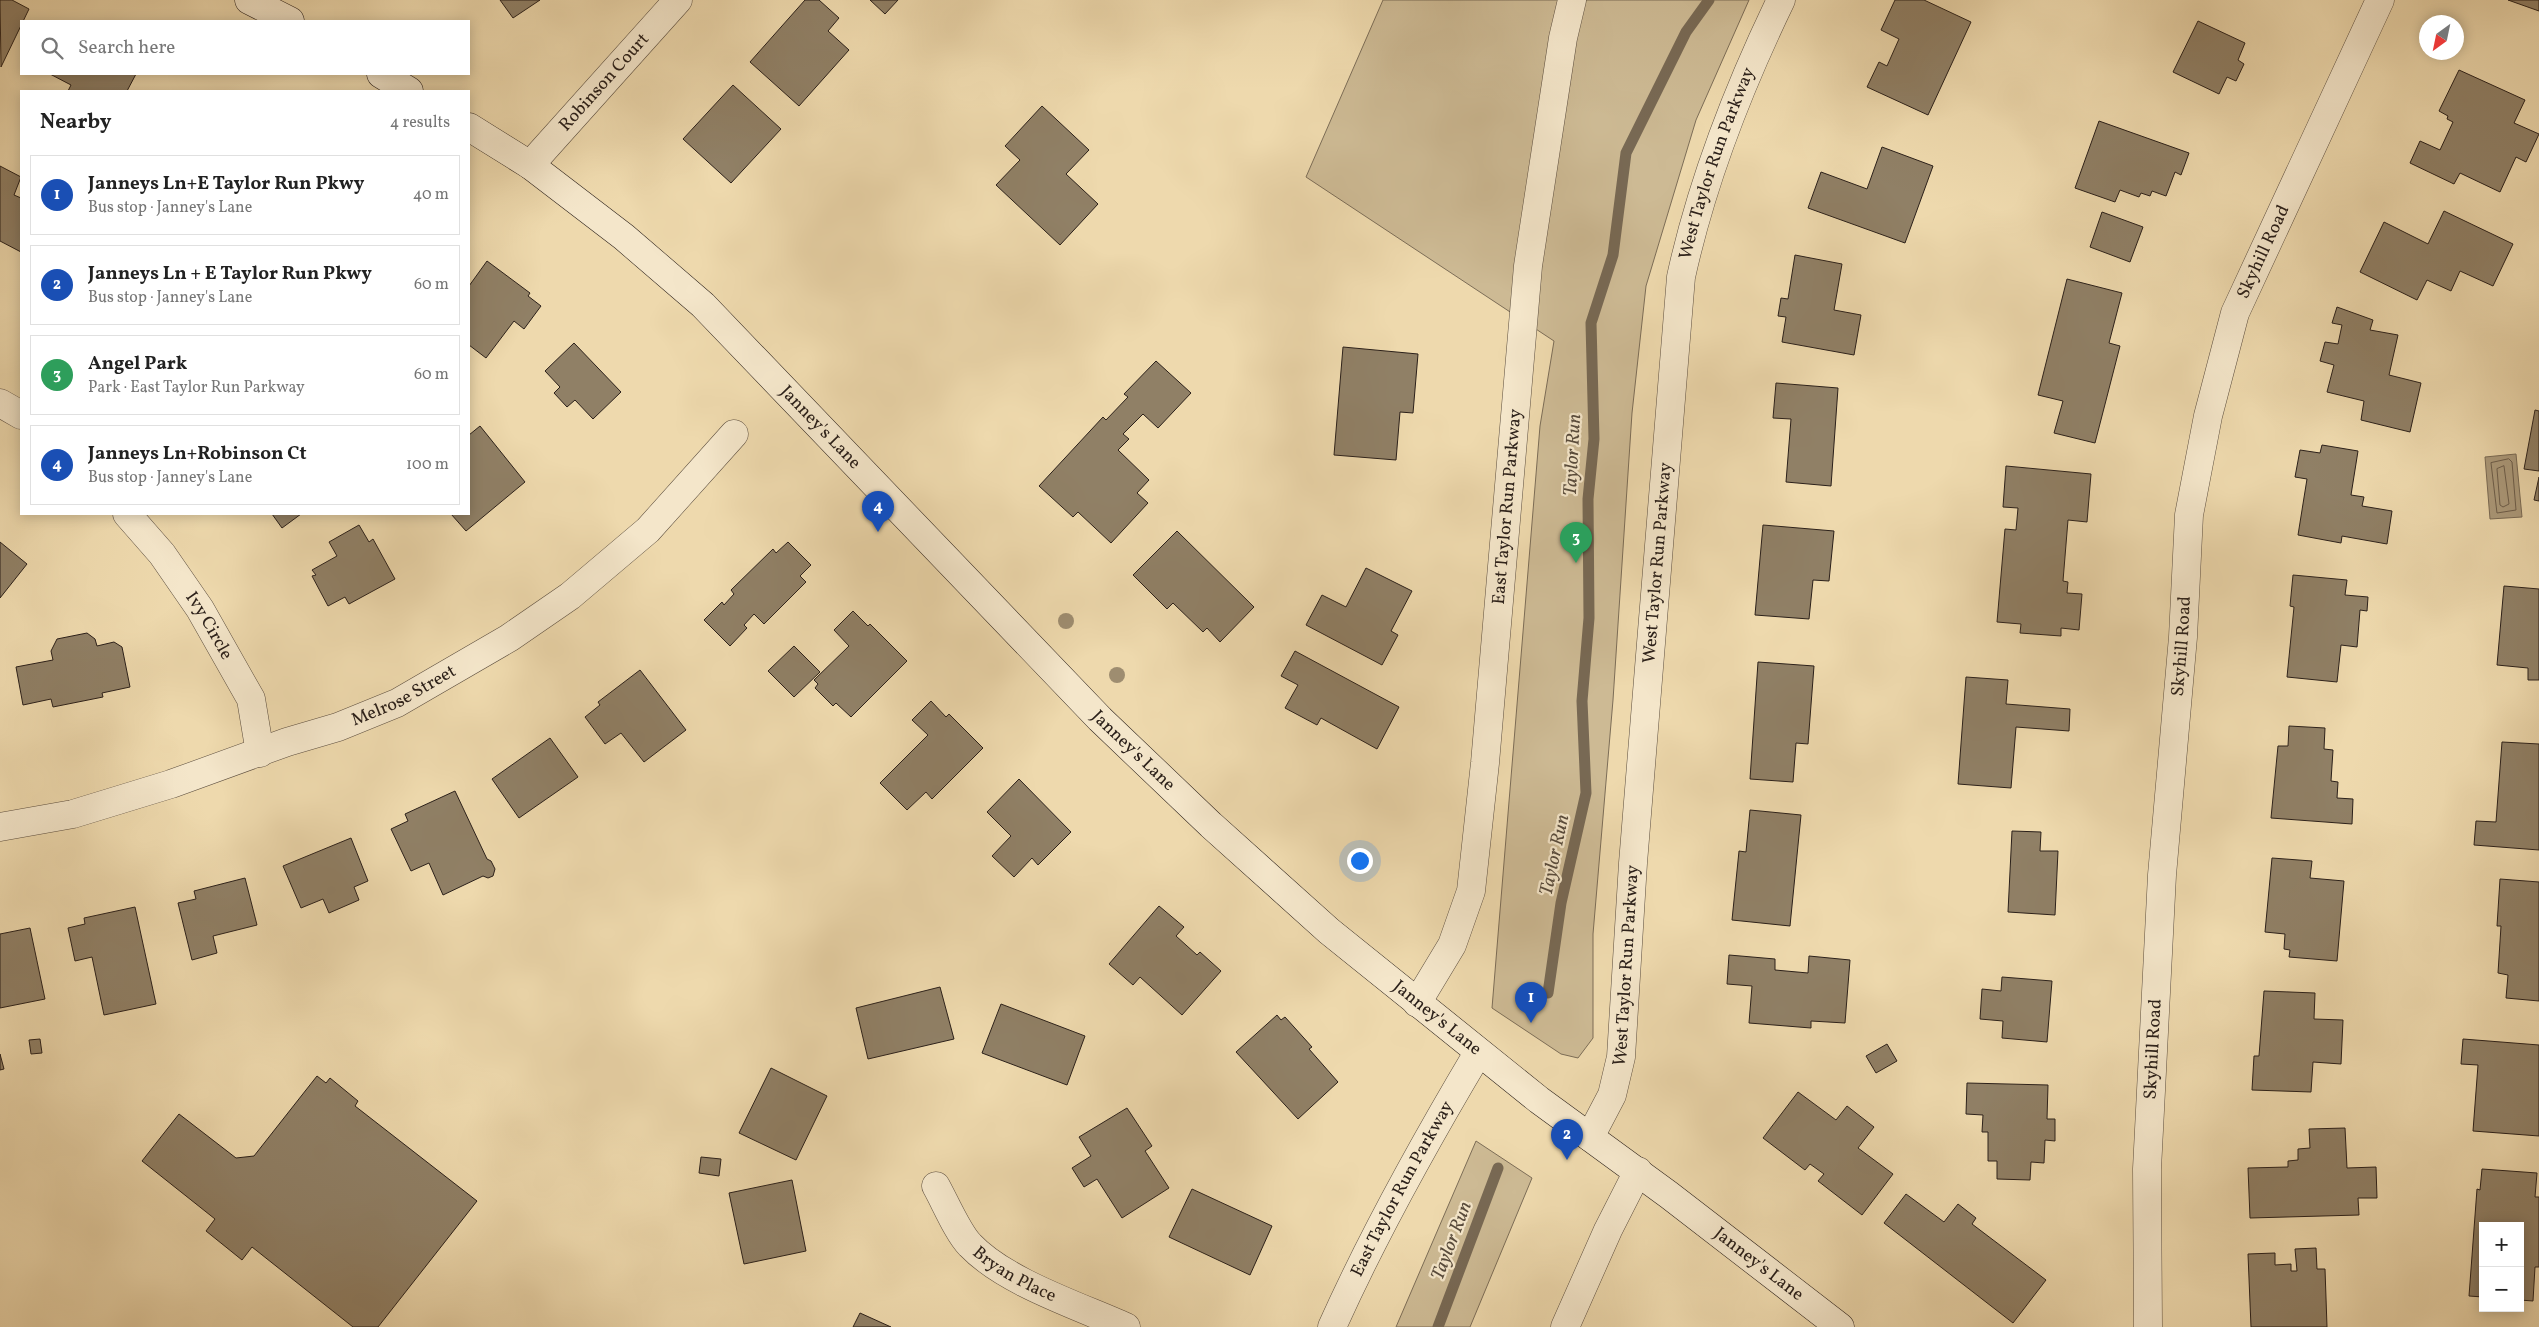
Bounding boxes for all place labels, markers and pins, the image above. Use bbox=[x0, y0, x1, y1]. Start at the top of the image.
pin: 4 bbox=[862, 491, 894, 532]
pin: 3 bbox=[1560, 522, 1592, 563]
pin: 1 bbox=[1515, 982, 1547, 1023]
pin: 2 bbox=[1551, 1119, 1583, 1160]

